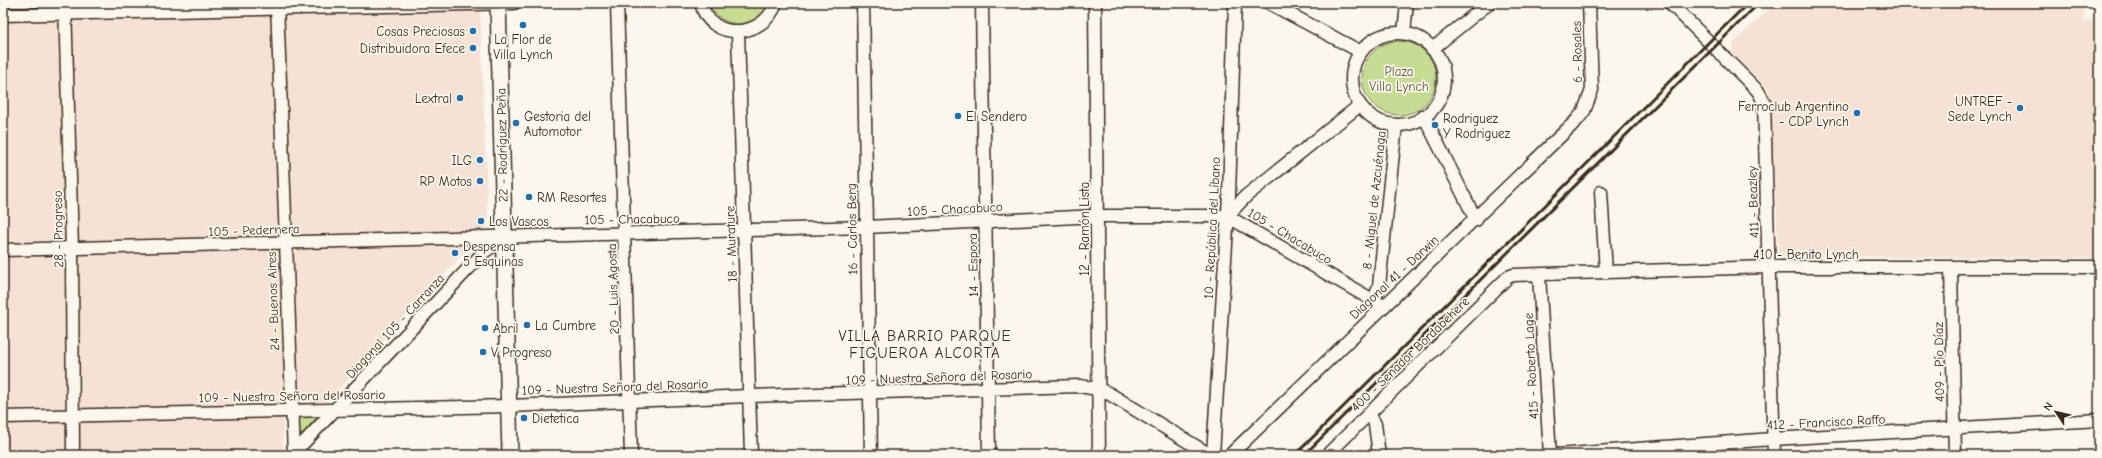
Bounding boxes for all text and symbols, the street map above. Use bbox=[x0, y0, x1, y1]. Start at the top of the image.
marker: La Flor de Villa Lynch bbox=[518, 20, 528, 30]
street label: 6 - Rosales bbox=[1569, 21, 1585, 83]
place label: Cosas Preciosas bbox=[376, 24, 465, 39]
marker: Cosas Preciosas bbox=[468, 26, 478, 36]
place label: La Flor de Villa Lynch bbox=[493, 32, 553, 62]
place label: Distribuidora Efece bbox=[360, 41, 465, 56]
marker: Distribuidora Efece bbox=[468, 43, 478, 53]
park label: Plaza Villa Lynch bbox=[1369, 64, 1429, 94]
street label: 22 - Rodríguez Peña bbox=[494, 88, 510, 202]
place label: Lextral bbox=[415, 91, 452, 106]
marker: Lextral bbox=[455, 93, 465, 103]
place label: UNTREF - Sede Lynch bbox=[1948, 94, 2012, 124]
place label: Ferroclub Argentino - CDP Lynch bbox=[1738, 99, 1849, 129]
marker: UNTREF - Sede Lynch bbox=[2015, 103, 2025, 113]
marker: Ferroclub Argentino - CDP Lynch bbox=[1852, 108, 1862, 118]
place label: Gestoria del Automotor bbox=[524, 109, 591, 139]
place label: El Sendero bbox=[966, 109, 1027, 124]
marker: El Sendero bbox=[953, 111, 963, 121]
place label: Rodriguez Y Rodriguez bbox=[1443, 111, 1511, 141]
marker: Gestoria del Automotor bbox=[511, 118, 521, 128]
marker: Rodriguez Y Rodriguez bbox=[1430, 120, 1440, 130]
street label: 8 - Miguel de Azcuénaga bbox=[1359, 130, 1389, 270]
place label: ILG bbox=[451, 153, 472, 168]
marker: ILG bbox=[475, 155, 485, 165]
street label: 10 - República del Líbano bbox=[1201, 156, 1223, 300]
street label: 411 - Beazley bbox=[1744, 165, 1762, 239]
place label: RP Motos bbox=[419, 174, 472, 189]
marker: RP Motos bbox=[475, 176, 485, 186]
street label: 12 - Ramón Lista bbox=[1077, 182, 1092, 276]
street label: 16 - Carlos Berg bbox=[844, 183, 860, 275]
street label: 28 - Progreso bbox=[50, 190, 66, 268]
place label: RM Resortes bbox=[537, 190, 607, 205]
marker: RM Resortes bbox=[524, 192, 534, 202]
street label: 105 - Chacabuco bbox=[907, 199, 1003, 219]
street label: 18 - Murature bbox=[722, 205, 740, 283]
street label: 105 - Chacabuco bbox=[1245, 205, 1335, 267]
street label: 105 - Chacabuco bbox=[584, 211, 680, 227]
place label: Los Vascos bbox=[489, 214, 549, 229]
marker: Los Vascos bbox=[476, 216, 486, 226]
street label: 105 - Pedernera bbox=[208, 221, 300, 239]
street label: Diagonal 41 - Darwin bbox=[1346, 232, 1442, 322]
street label: 14 - Espora bbox=[965, 233, 981, 297]
place label: Despensa 5 Esquinas bbox=[463, 239, 523, 269]
street label: 20 - Luis Agosta bbox=[604, 243, 622, 335]
street label: 410 - Benito Lynch bbox=[1753, 247, 1859, 262]
marker: Despensa 5 Esquinas bbox=[450, 248, 460, 258]
street label: 24 - Buenos Aires bbox=[264, 251, 282, 351]
street label: Diagonal 105 - Carranza bbox=[343, 271, 447, 381]
street label: 400 - Senador Bordabehere bbox=[1348, 293, 1473, 414]
street label: 415 - Roberto Lage bbox=[1521, 312, 1541, 420]
place label: La Cumbre bbox=[535, 318, 597, 333]
marker: La Cumbre bbox=[522, 320, 532, 330]
place label: Abril bbox=[493, 321, 518, 336]
street label: 409 - Pío Díaz bbox=[1931, 322, 1947, 402]
marker: Abril bbox=[480, 323, 490, 333]
district label: VILLA BARRIO PARQUE FIGUEROA ALCORTA bbox=[838, 327, 1012, 362]
place label: V Progreso bbox=[491, 345, 552, 360]
marker: V Progreso bbox=[478, 347, 488, 357]
street label: 109 - Nuestra Señora del Rosario bbox=[846, 366, 1033, 388]
street label: 109 - Nuestra Señora del Rosario bbox=[522, 376, 709, 398]
street label: 109 - Nuestra Señora del Rosario bbox=[199, 387, 385, 405]
north arrow bbox=[2036, 392, 2076, 432]
text: N bbox=[2041, 400, 2056, 413]
place label: Dietetica bbox=[532, 411, 579, 426]
street label: 412 - Francisco Raffo bbox=[1766, 411, 1886, 433]
marker: Dietetica bbox=[519, 413, 529, 423]

